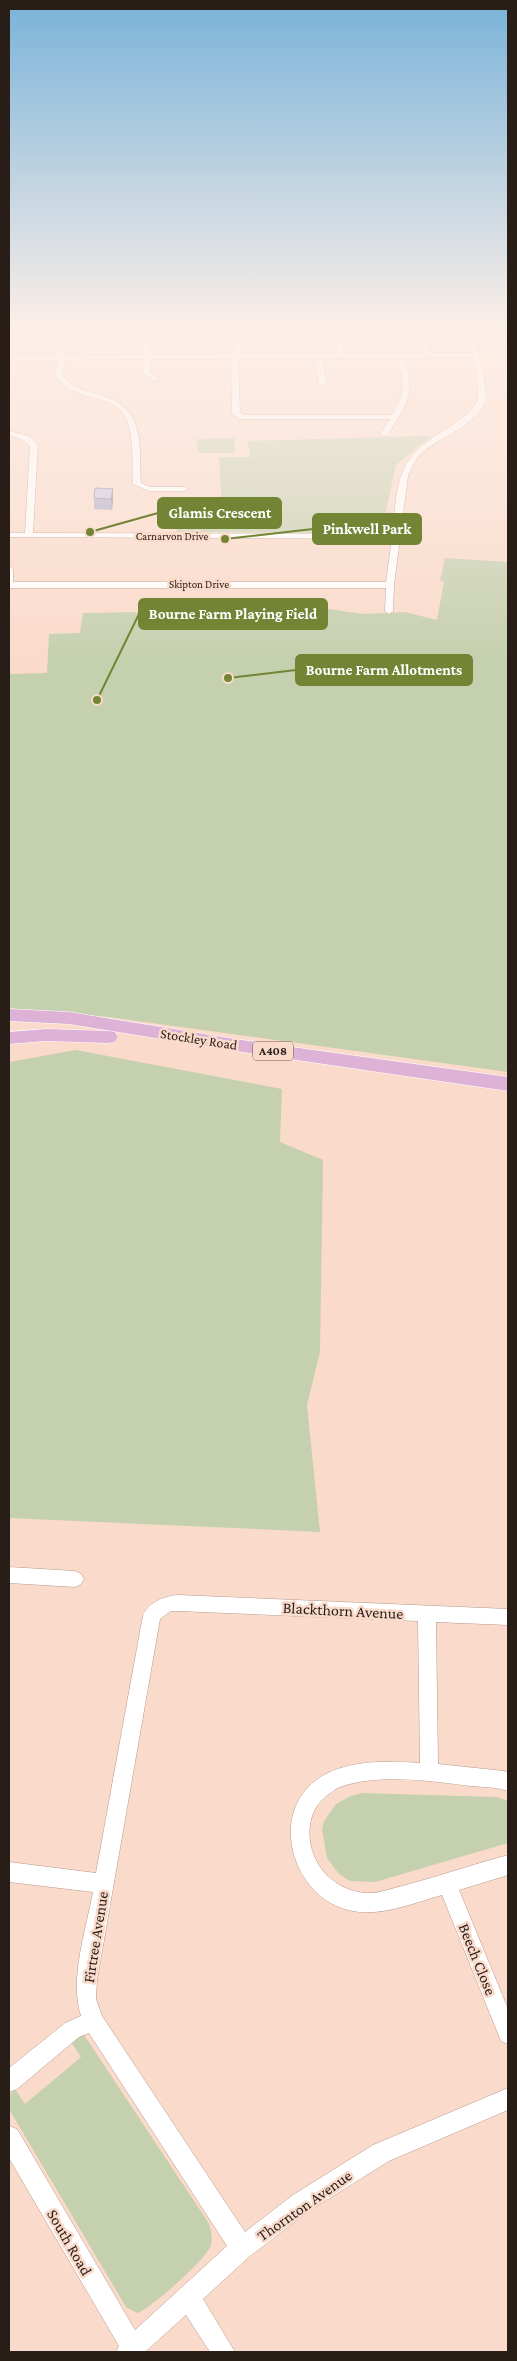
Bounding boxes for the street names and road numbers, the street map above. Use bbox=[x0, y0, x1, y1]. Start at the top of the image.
street label: Carnarvon Drive bbox=[136, 530, 209, 542]
street label: Skipton Drive bbox=[169, 578, 229, 591]
street label: Stockley Road bbox=[159, 1025, 239, 1053]
road number: A408 bbox=[253, 1042, 293, 1060]
street label: Blackthorn Avenue bbox=[282, 1599, 404, 1622]
street label: Firtree Avenue bbox=[80, 1890, 111, 1984]
street label: Beech Close bbox=[455, 1921, 500, 1998]
street label: Thornton Avenue bbox=[254, 2167, 355, 2244]
street label: South Road bbox=[44, 2206, 96, 2279]

